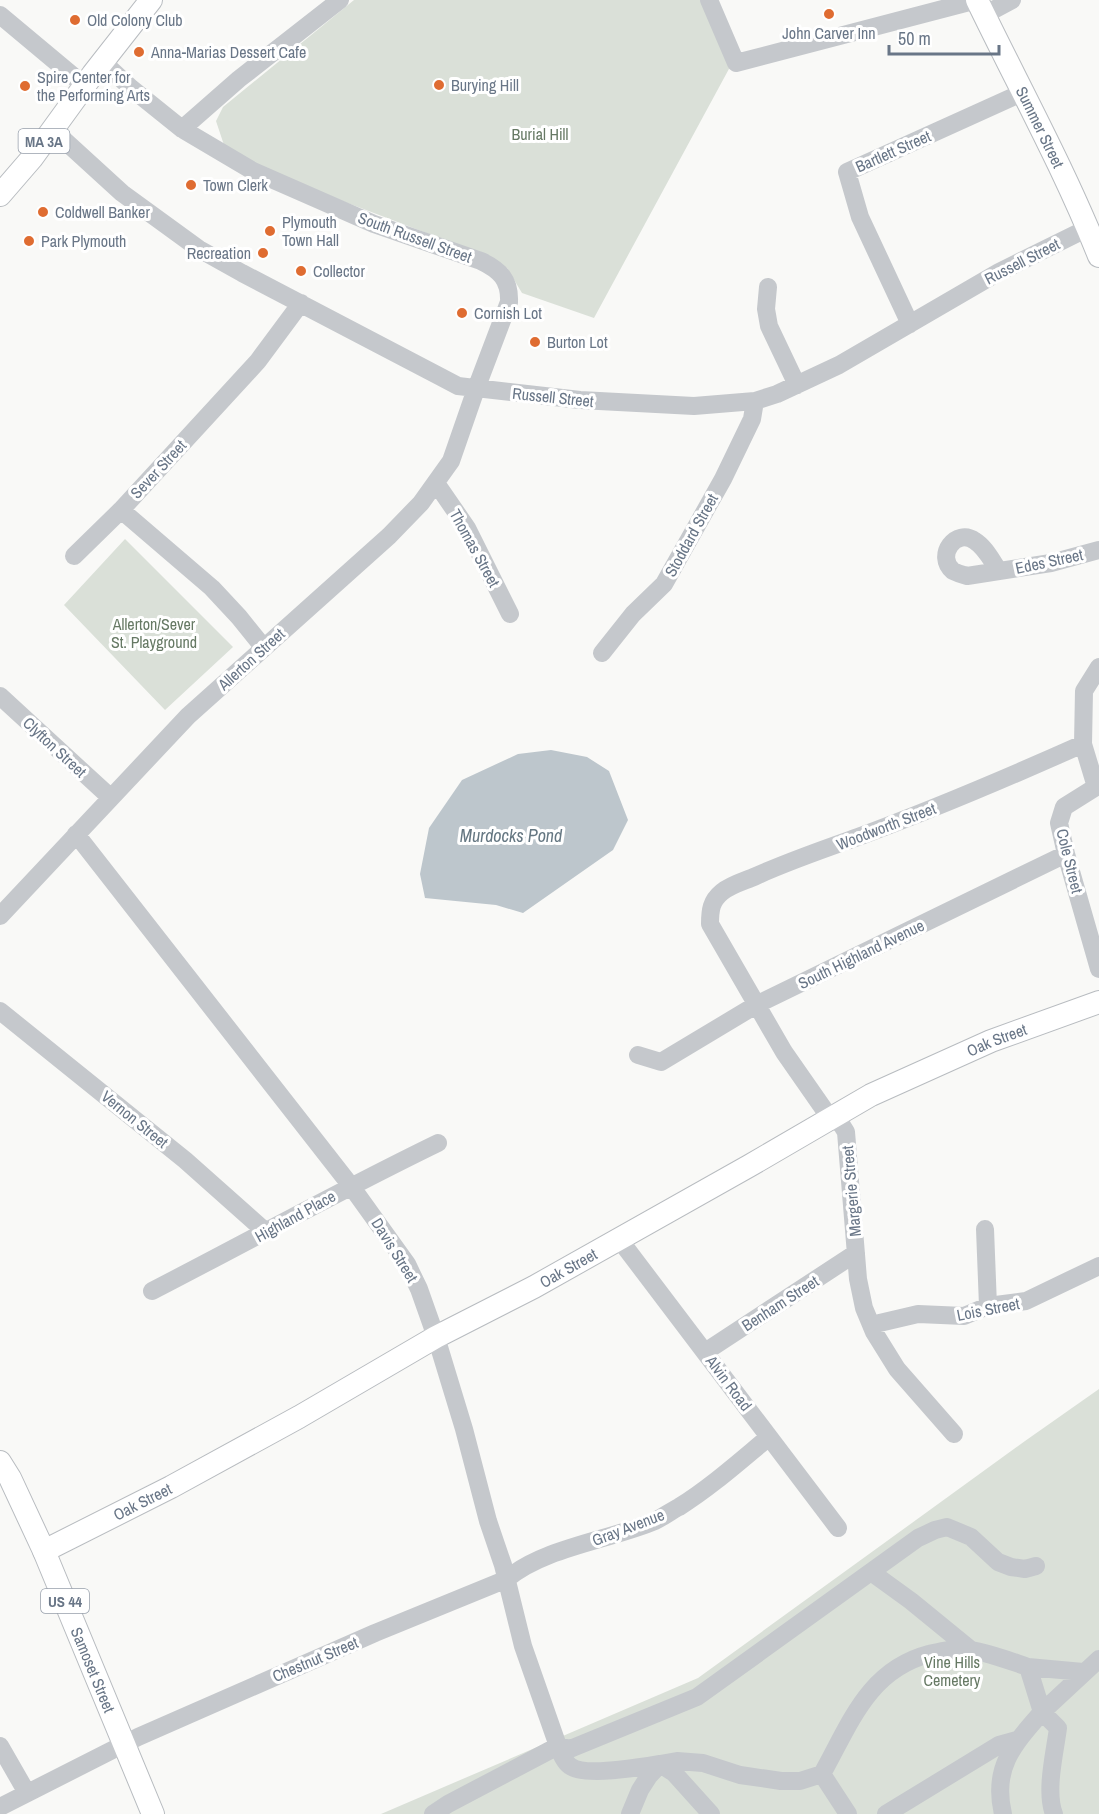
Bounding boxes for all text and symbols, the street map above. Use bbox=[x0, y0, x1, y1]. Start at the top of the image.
marker: John Carver Inn bbox=[822, 7, 836, 21]
place label: Old Colony Club bbox=[87, 9, 183, 31]
marker: Old Colony Club bbox=[68, 13, 82, 27]
scale bar bbox=[889, 18, 998, 56]
place label: John Carver Inn bbox=[782, 22, 876, 44]
text: 50 m bbox=[898, 26, 931, 51]
place label: Anna-Marias Dessert Cafe bbox=[150, 41, 306, 63]
marker: Anna-Marias Dessert Cafe bbox=[132, 45, 146, 59]
place label: Spire Center for the Performing Arts bbox=[37, 66, 150, 106]
place label: Burying Hill bbox=[451, 74, 519, 96]
marker: Burying Hill bbox=[432, 78, 446, 92]
marker: Spire Center for the Performing Arts bbox=[18, 79, 32, 93]
street label: Summer Street bbox=[1011, 83, 1070, 172]
park label: Burial Hill bbox=[512, 123, 569, 145]
street label: Bartlett Street bbox=[852, 124, 934, 177]
road number: MA 3A bbox=[18, 129, 70, 153]
place label: Town Clerk bbox=[203, 174, 268, 196]
marker: Town Clerk bbox=[184, 178, 198, 192]
place label: Coldwell Banker bbox=[55, 201, 150, 223]
marker: Coldwell Banker bbox=[36, 205, 50, 219]
street label: South Russell Street bbox=[355, 206, 475, 268]
place label: Plymouth Town Hall bbox=[282, 211, 339, 251]
marker: Plymouth Town Hall bbox=[263, 224, 277, 238]
place label: Park Plymouth bbox=[41, 230, 126, 252]
street label: Russell Street bbox=[981, 233, 1064, 289]
marker: Park Plymouth bbox=[22, 234, 36, 248]
place label: Recreation bbox=[187, 242, 251, 264]
marker: Recreation bbox=[256, 246, 270, 260]
place label: Collector bbox=[313, 260, 365, 282]
marker: Collector bbox=[294, 264, 308, 278]
place label: Cornish Lot bbox=[474, 302, 542, 324]
marker: Cornish Lot bbox=[455, 306, 469, 320]
place label: Burton Lot bbox=[547, 331, 608, 353]
marker: Burton Lot bbox=[528, 335, 542, 349]
street label: Russell Street bbox=[511, 382, 595, 412]
street label: Sever Street bbox=[125, 435, 191, 503]
street label: Stoddard Street bbox=[659, 489, 723, 581]
street label: Thomas Street bbox=[445, 505, 506, 591]
street label: Edes Street bbox=[1013, 543, 1085, 579]
park label: Allerton/Sever St. Playground bbox=[111, 613, 197, 653]
street label: Allerton Street bbox=[212, 623, 290, 696]
street label: Clyfton Street bbox=[18, 712, 92, 782]
street label: Woodworth Street bbox=[833, 797, 939, 855]
water label: Murdocks Pond bbox=[460, 823, 563, 848]
street label: Cole Street bbox=[1051, 826, 1089, 896]
street label: South Highland Avenue bbox=[794, 914, 928, 994]
street label: Oak Street bbox=[963, 1018, 1030, 1062]
street label: Vernon Street bbox=[97, 1085, 173, 1153]
street label: Margerie Street bbox=[836, 1144, 866, 1237]
street label: Highland Place bbox=[251, 1185, 339, 1247]
street label: Davis Street bbox=[367, 1214, 424, 1287]
street label: Oak Street bbox=[535, 1243, 601, 1293]
street label: Benham Street bbox=[737, 1270, 823, 1336]
street label: Lois Street bbox=[955, 1292, 1022, 1326]
street label: Alvin Road bbox=[700, 1350, 757, 1415]
street label: Oak Street bbox=[109, 1477, 176, 1525]
street label: Gray Avenue bbox=[589, 1503, 667, 1551]
road number: US 44 bbox=[41, 1589, 89, 1613]
street label: Samoset Street bbox=[66, 1624, 121, 1716]
street label: Chestnut Street bbox=[269, 1631, 362, 1687]
park label: Vine Hills Cemetery bbox=[924, 1651, 981, 1691]

